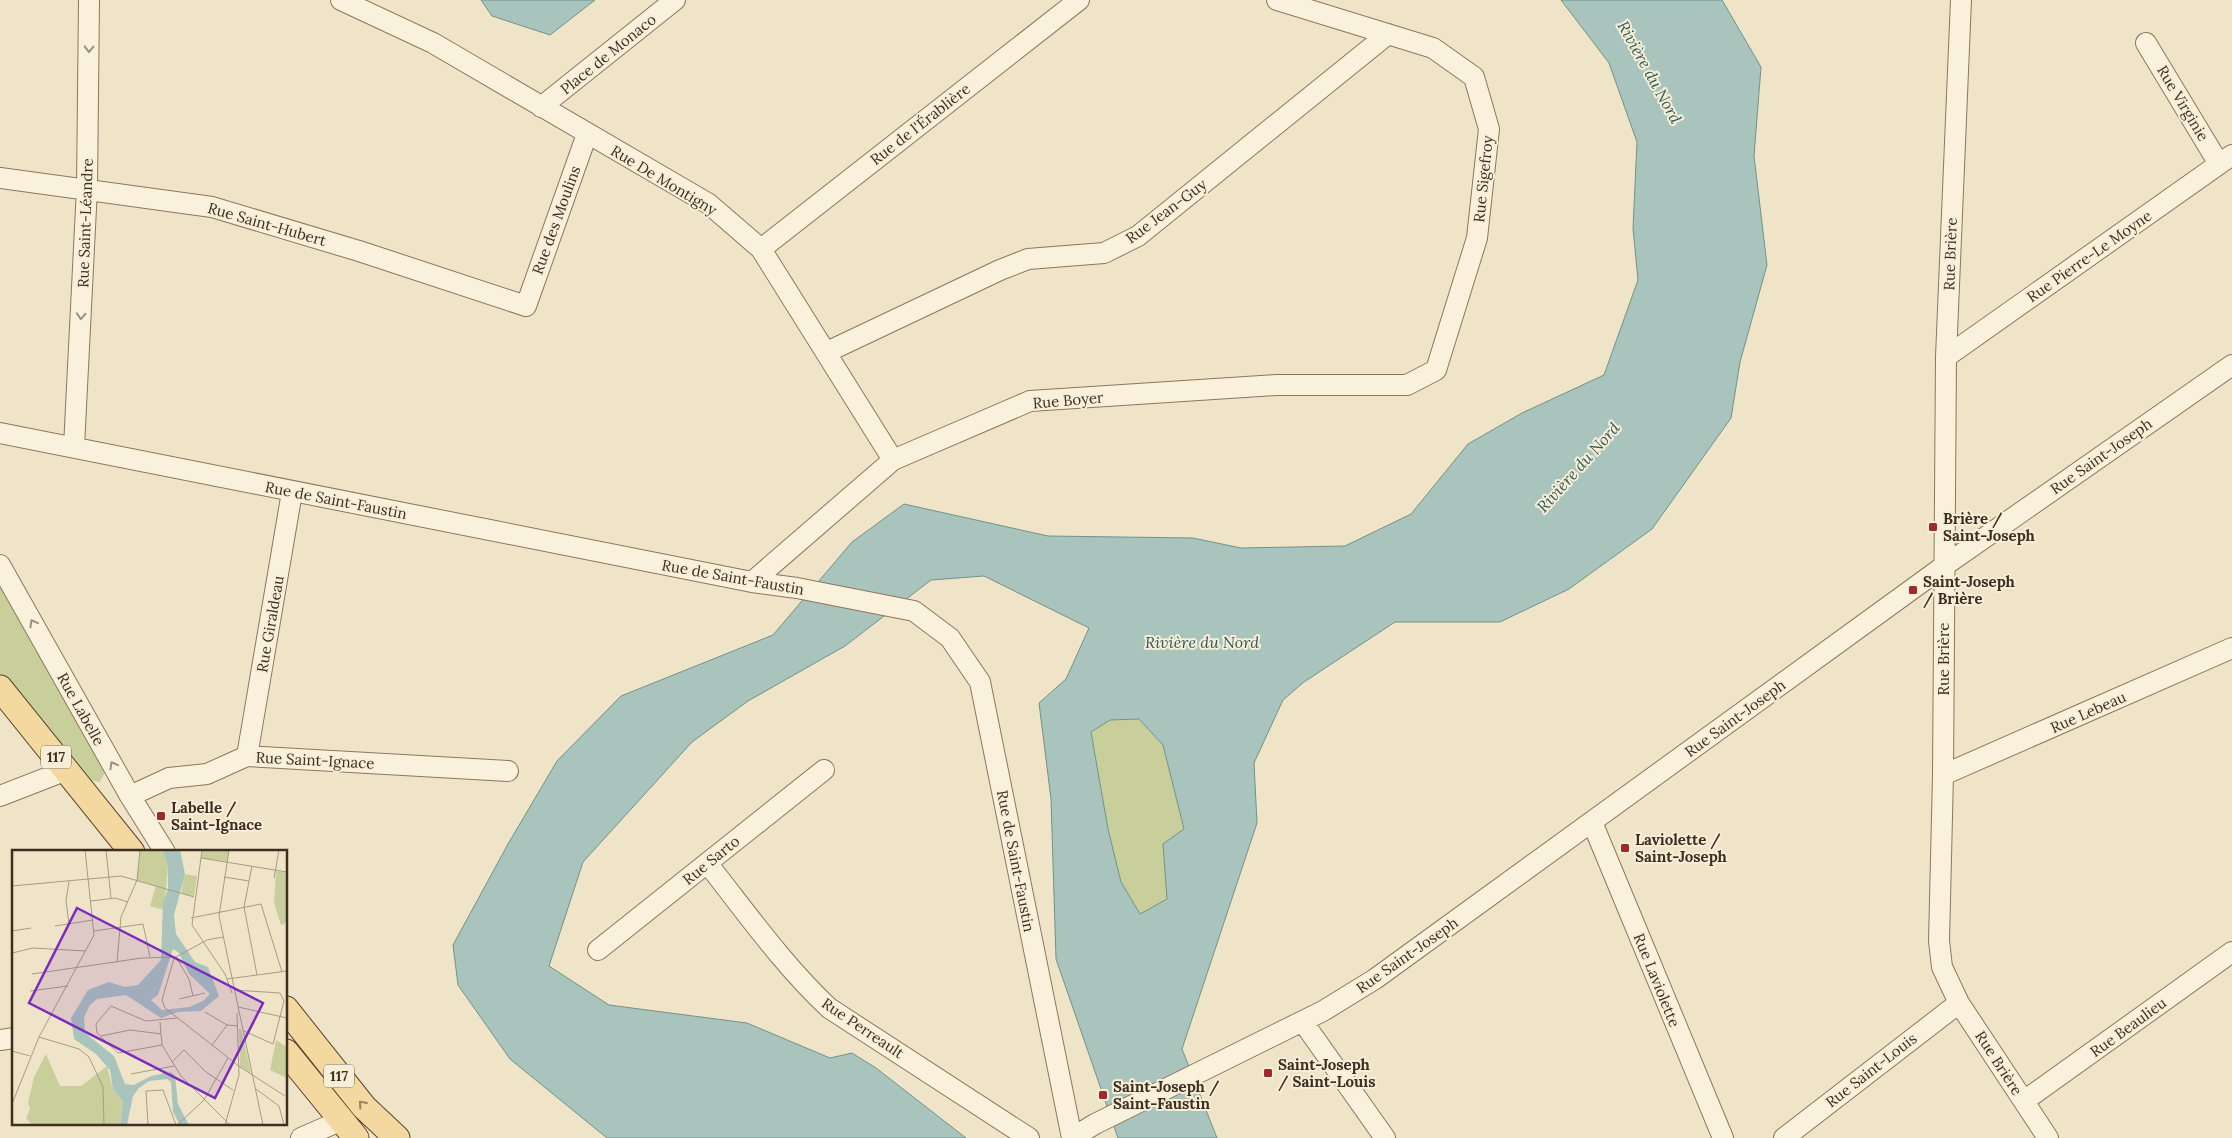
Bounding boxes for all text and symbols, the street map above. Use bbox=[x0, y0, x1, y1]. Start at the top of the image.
street label: Place de Monaco bbox=[556, 9, 660, 98]
water label: Rivière du Nord bbox=[1614, 17, 1686, 127]
one-way arrow bbox=[83, 45, 94, 53]
street label: Rue Virginie bbox=[2153, 62, 2213, 144]
street label: Rue de l'Érablière bbox=[866, 79, 974, 169]
street label: Rue Sigefroy bbox=[1469, 134, 1497, 223]
street label: Rue De Montigny bbox=[608, 141, 721, 219]
street label: Rue Saint-Léandre bbox=[73, 158, 97, 288]
street label: Rue des Moulins bbox=[528, 163, 584, 277]
street label: Rue Jean-Guy bbox=[1122, 174, 1210, 248]
street label: Rue Saint-Hubert bbox=[206, 198, 329, 250]
street label: Rue Pierre-Le Moyne bbox=[2023, 206, 2155, 306]
street label: Rue Brière bbox=[1939, 217, 1961, 291]
one-way arrow bbox=[75, 312, 86, 320]
street label: Rue Boyer bbox=[1032, 387, 1105, 413]
street label: Rue Saint-Joseph bbox=[2046, 414, 2156, 498]
water label: Rivière du Nord bbox=[1532, 418, 1624, 516]
street label: Rue de Saint-Faustin bbox=[263, 477, 409, 523]
place label: Brière / Saint-Joseph bbox=[1943, 509, 2036, 545]
marker: Brière / Saint-Joseph bbox=[1927, 521, 1939, 533]
street label: Rue de Saint-Faustin bbox=[660, 555, 806, 599]
place label: Saint-Joseph / Brière bbox=[1923, 572, 2016, 609]
street label: Rue Giraldeau bbox=[252, 574, 288, 674]
marker: Saint-Joseph / Brière bbox=[1907, 584, 1919, 596]
one-way arrow bbox=[29, 620, 39, 629]
street label: Rue Brière bbox=[1934, 622, 1953, 696]
water label: Rivière du Nord bbox=[1145, 632, 1259, 652]
street label: Rue Labelle bbox=[53, 669, 109, 749]
street label: Rue Saint-Joseph bbox=[1681, 675, 1789, 761]
street label: Rue Lebeau bbox=[2047, 687, 2129, 737]
road number: 117 bbox=[41, 746, 71, 769]
street label: Rue Saint-Ignace bbox=[255, 747, 375, 773]
one-way arrow bbox=[109, 761, 119, 770]
street label: Rue de Saint-Faustin bbox=[993, 788, 1039, 934]
place label: Labelle / Saint-Ignace bbox=[171, 798, 262, 834]
marker: Labelle / Saint-Ignace bbox=[155, 810, 167, 822]
place label: Laviolette / Saint-Joseph bbox=[1635, 830, 1728, 866]
street label: Rue Sarto bbox=[679, 831, 744, 889]
marker: Laviolette / Saint-Joseph bbox=[1619, 842, 1631, 854]
inset map bbox=[12, 850, 288, 1126]
street label: Rue Saint-Joseph bbox=[1352, 913, 1462, 997]
street label: Rue Laviolette bbox=[1630, 930, 1684, 1030]
street label: Rue Beaulieu bbox=[2086, 993, 2170, 1061]
street label: Rue Perreault bbox=[818, 994, 908, 1063]
street label: Rue Brière bbox=[1971, 1027, 2027, 1099]
street label: Rue Saint-Louis bbox=[1822, 1029, 1920, 1111]
place label: Saint-Joseph / Saint-Louis bbox=[1278, 1055, 1375, 1092]
road number: 117 bbox=[324, 1064, 354, 1088]
marker: Saint-Joseph / Saint-Louis bbox=[1262, 1067, 1274, 1079]
place label: Saint-Joseph / Saint-Faustin bbox=[1113, 1077, 1220, 1113]
marker: Saint-Joseph / Saint-Faustin bbox=[1097, 1089, 1109, 1101]
one-way arrow bbox=[359, 1101, 368, 1110]

